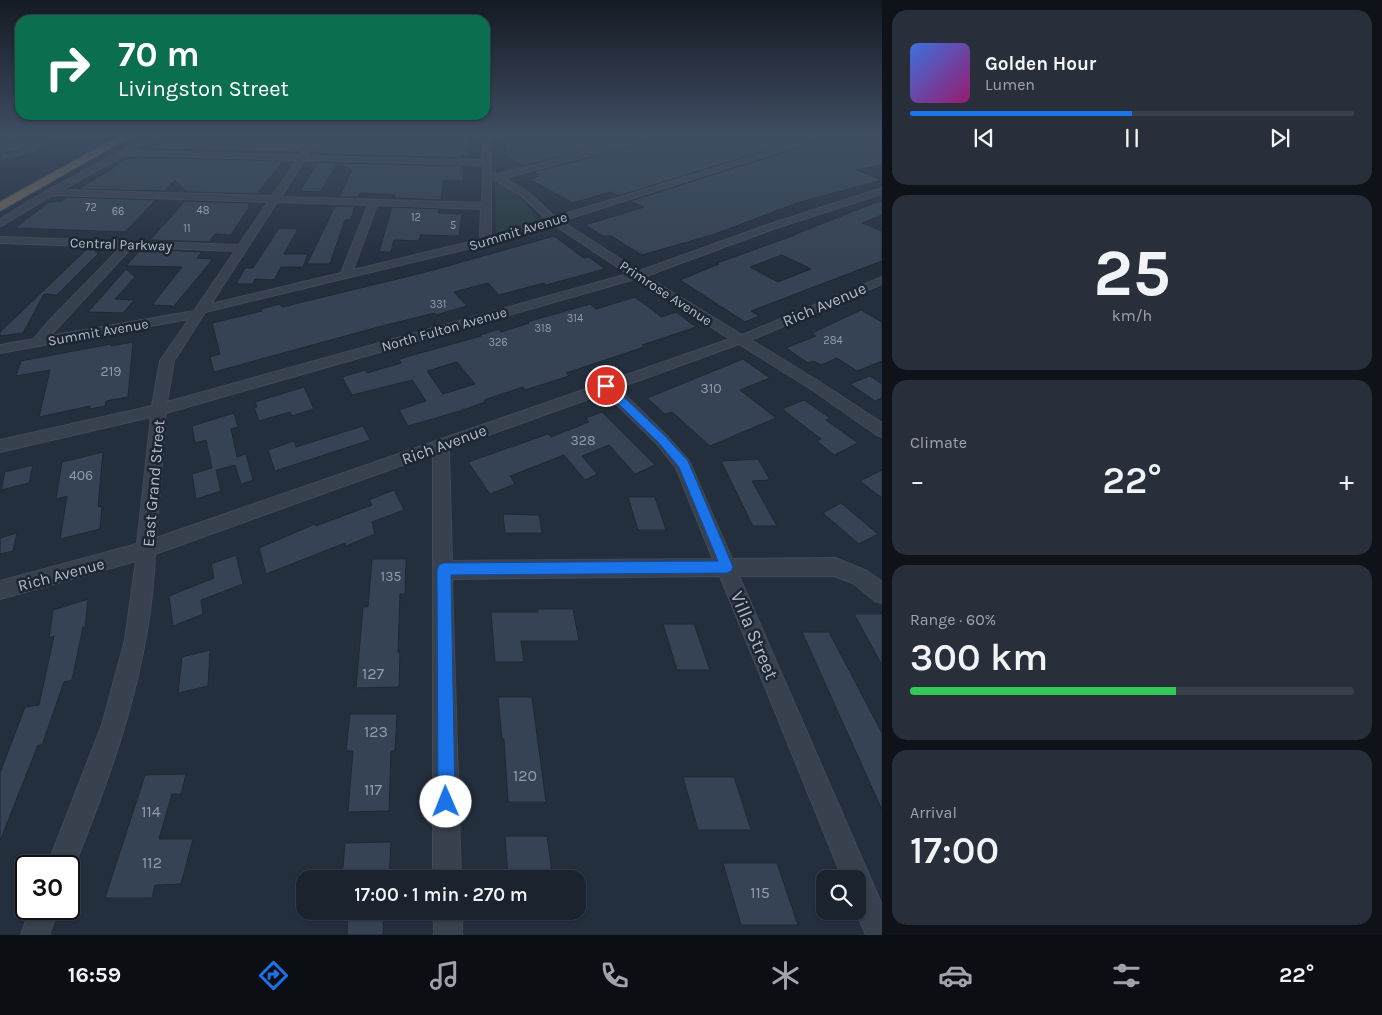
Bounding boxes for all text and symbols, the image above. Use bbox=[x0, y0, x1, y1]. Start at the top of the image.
text: 70 m bbox=[118, 34, 200, 75]
icon: right bbox=[35, 35, 100, 100]
text: Golden Hour bbox=[985, 53, 1096, 75]
text: Lumen bbox=[985, 75, 1035, 94]
text: Livingston Street bbox=[118, 76, 289, 102]
icon: previous bbox=[970, 124, 998, 152]
icon: pause bbox=[1118, 124, 1146, 152]
icon: next bbox=[1266, 124, 1294, 152]
house number: 72 bbox=[85, 201, 97, 214]
house number: 48 bbox=[197, 204, 210, 217]
house number: 66 bbox=[112, 205, 124, 218]
street label: Summit Avenue bbox=[467, 208, 569, 255]
house number: 12 bbox=[411, 211, 421, 224]
house number: 5 bbox=[450, 219, 456, 232]
house number: 11 bbox=[183, 222, 191, 235]
street label: Central Parkway bbox=[70, 234, 173, 255]
text: 25 bbox=[1093, 235, 1171, 311]
street label: Primrose Avenue bbox=[616, 257, 715, 330]
street label: Rich Avenue bbox=[780, 278, 869, 331]
house number: 331 bbox=[430, 298, 446, 311]
street label: North Fulton Avenue bbox=[380, 303, 509, 355]
text: km/h bbox=[1112, 306, 1152, 325]
house number: 314 bbox=[567, 312, 583, 325]
street label: Summit Avenue bbox=[46, 315, 150, 350]
house number: 318 bbox=[535, 322, 552, 335]
house number: 284 bbox=[823, 334, 843, 347]
house number: 326 bbox=[488, 336, 508, 349]
house number: 219 bbox=[101, 363, 121, 380]
pin bbox=[585, 365, 627, 407]
icon: arrive bbox=[592, 372, 620, 400]
house number: 310 bbox=[700, 380, 722, 397]
street label: East Grand Street bbox=[138, 419, 169, 548]
street label: Rich Avenue bbox=[399, 420, 489, 469]
house number: 328 bbox=[571, 432, 595, 449]
text: Climate bbox=[910, 433, 967, 452]
text: 22° bbox=[1102, 458, 1162, 503]
text: − bbox=[910, 464, 925, 497]
text: + bbox=[1339, 464, 1354, 497]
house number: 406 bbox=[69, 467, 93, 484]
street label: Rich Avenue bbox=[16, 554, 107, 595]
house number: 135 bbox=[381, 568, 401, 585]
street label: Villa Street bbox=[726, 588, 783, 683]
text: Range · 60% bbox=[910, 610, 996, 629]
text: 300 km bbox=[910, 635, 1048, 680]
house number: 127 bbox=[362, 664, 385, 683]
house number: 123 bbox=[364, 722, 388, 741]
house number: 120 bbox=[513, 766, 537, 785]
position arrow bbox=[419, 775, 471, 827]
house number: 117 bbox=[364, 780, 383, 799]
house number: 114 bbox=[141, 802, 161, 821]
text: Arrival bbox=[910, 803, 957, 822]
text: 17:00 bbox=[910, 828, 999, 873]
house number: 112 bbox=[142, 853, 162, 872]
speed limit sign: 30 bbox=[15, 855, 80, 920]
map controls bbox=[816, 870, 866, 920]
button: search bbox=[816, 870, 866, 920]
house number: 115 bbox=[750, 883, 770, 902]
text: 17:00 · 1 min · 270 m bbox=[354, 884, 528, 906]
icon: directions bbox=[256, 958, 291, 993]
icon: music bbox=[427, 958, 462, 993]
icon: phone bbox=[597, 958, 632, 993]
icon: climate bbox=[768, 958, 803, 993]
icon: car bbox=[938, 958, 973, 993]
icon: filters bbox=[1109, 958, 1144, 993]
text: 16:59 bbox=[68, 962, 121, 988]
text: 22° bbox=[1279, 962, 1314, 988]

